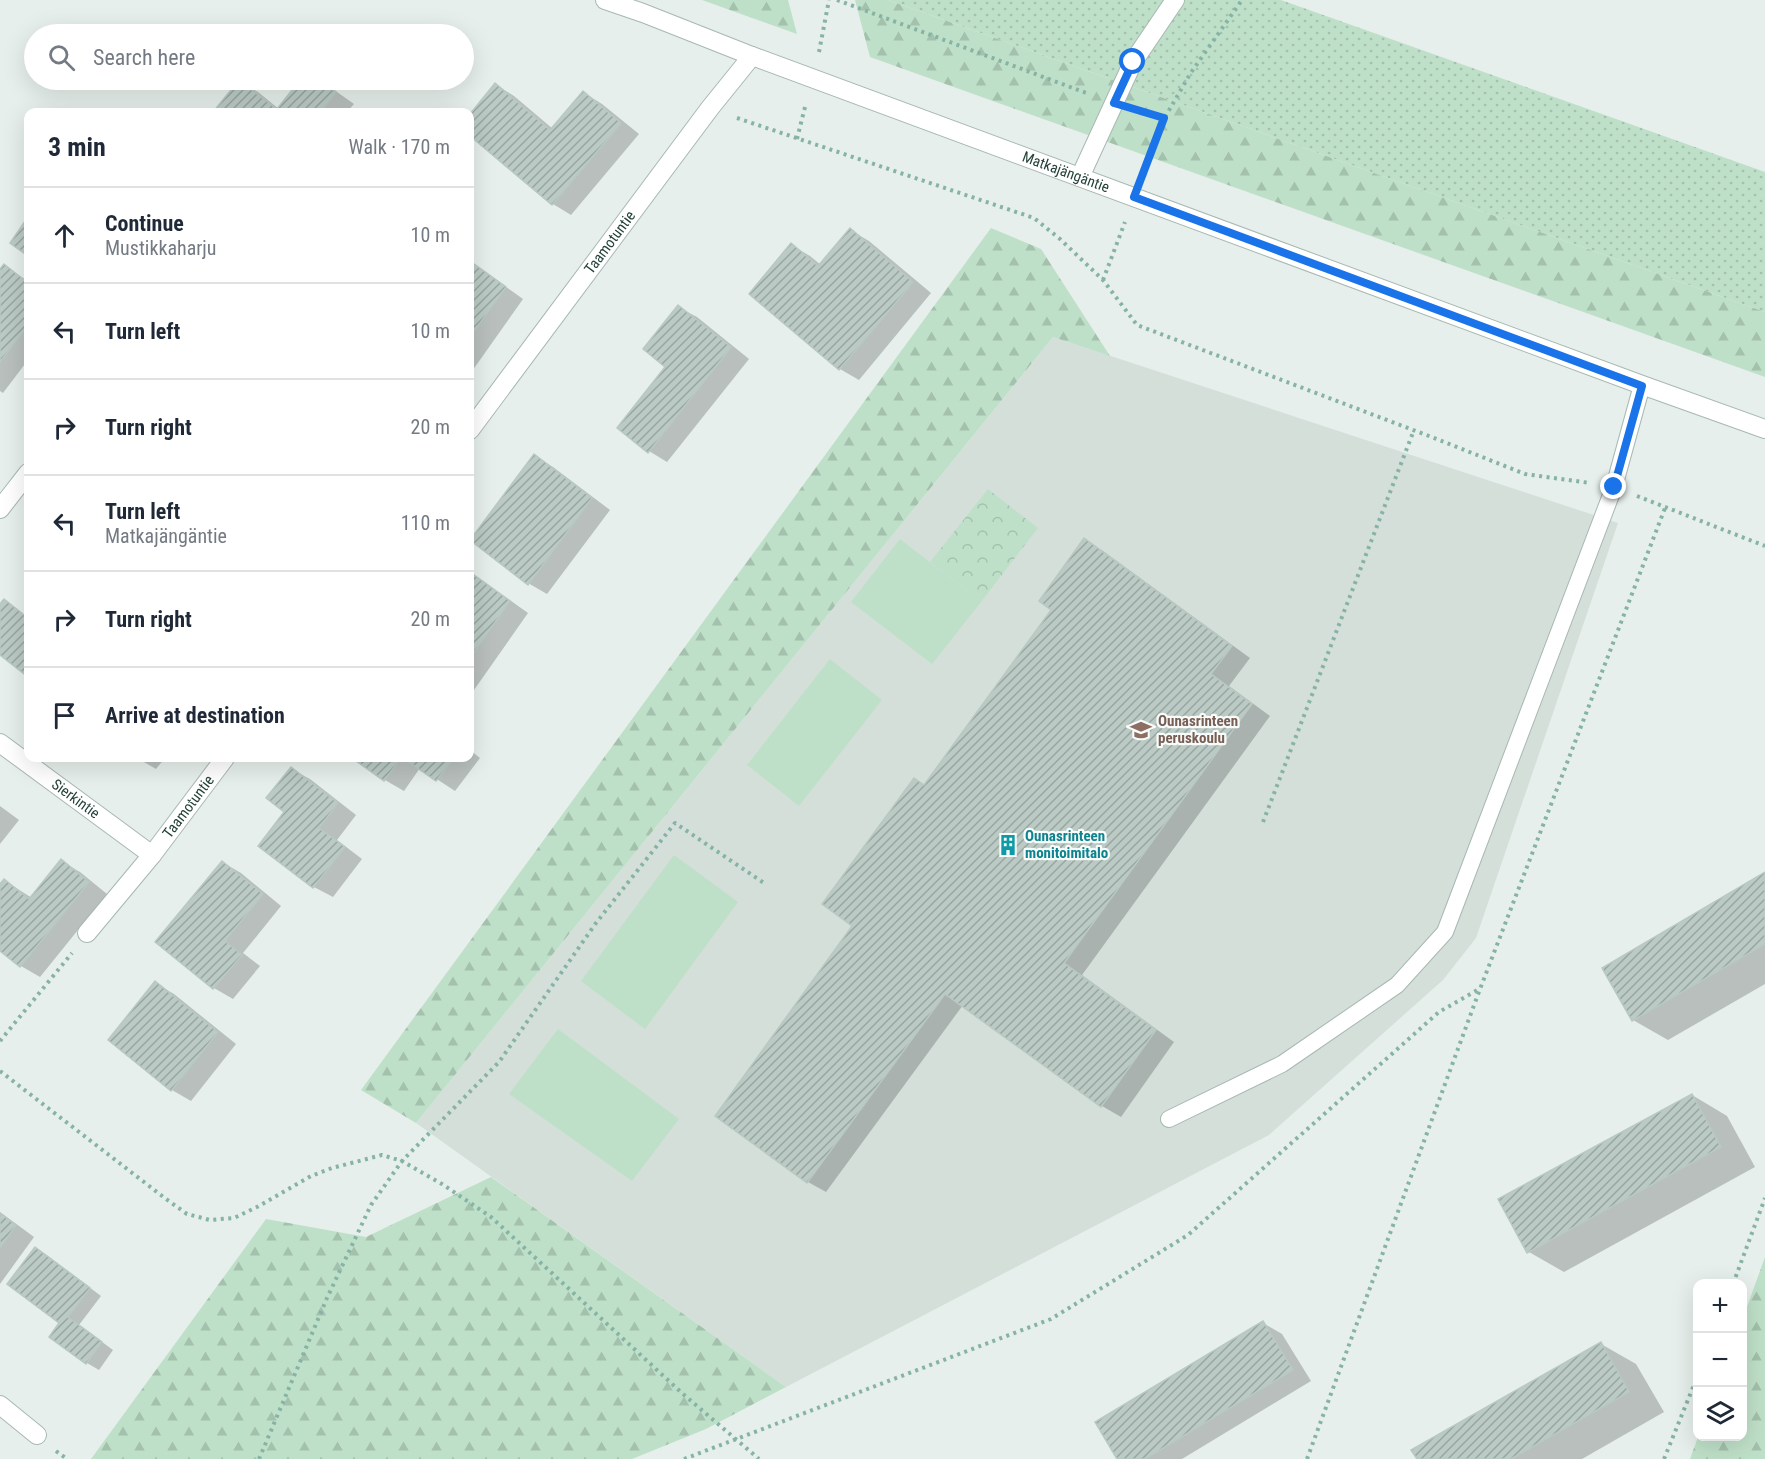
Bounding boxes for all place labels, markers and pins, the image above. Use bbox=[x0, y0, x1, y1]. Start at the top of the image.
place label: Ounasrinteen peruskoulu bbox=[1158, 712, 1238, 747]
school or university icon: Ounasrinteen peruskoulu bbox=[1129, 718, 1153, 742]
place label: Ounasrinteen monitoimitalo bbox=[1025, 827, 1108, 862]
building icon: Ounasrinteen monitoimitalo bbox=[996, 833, 1020, 857]

